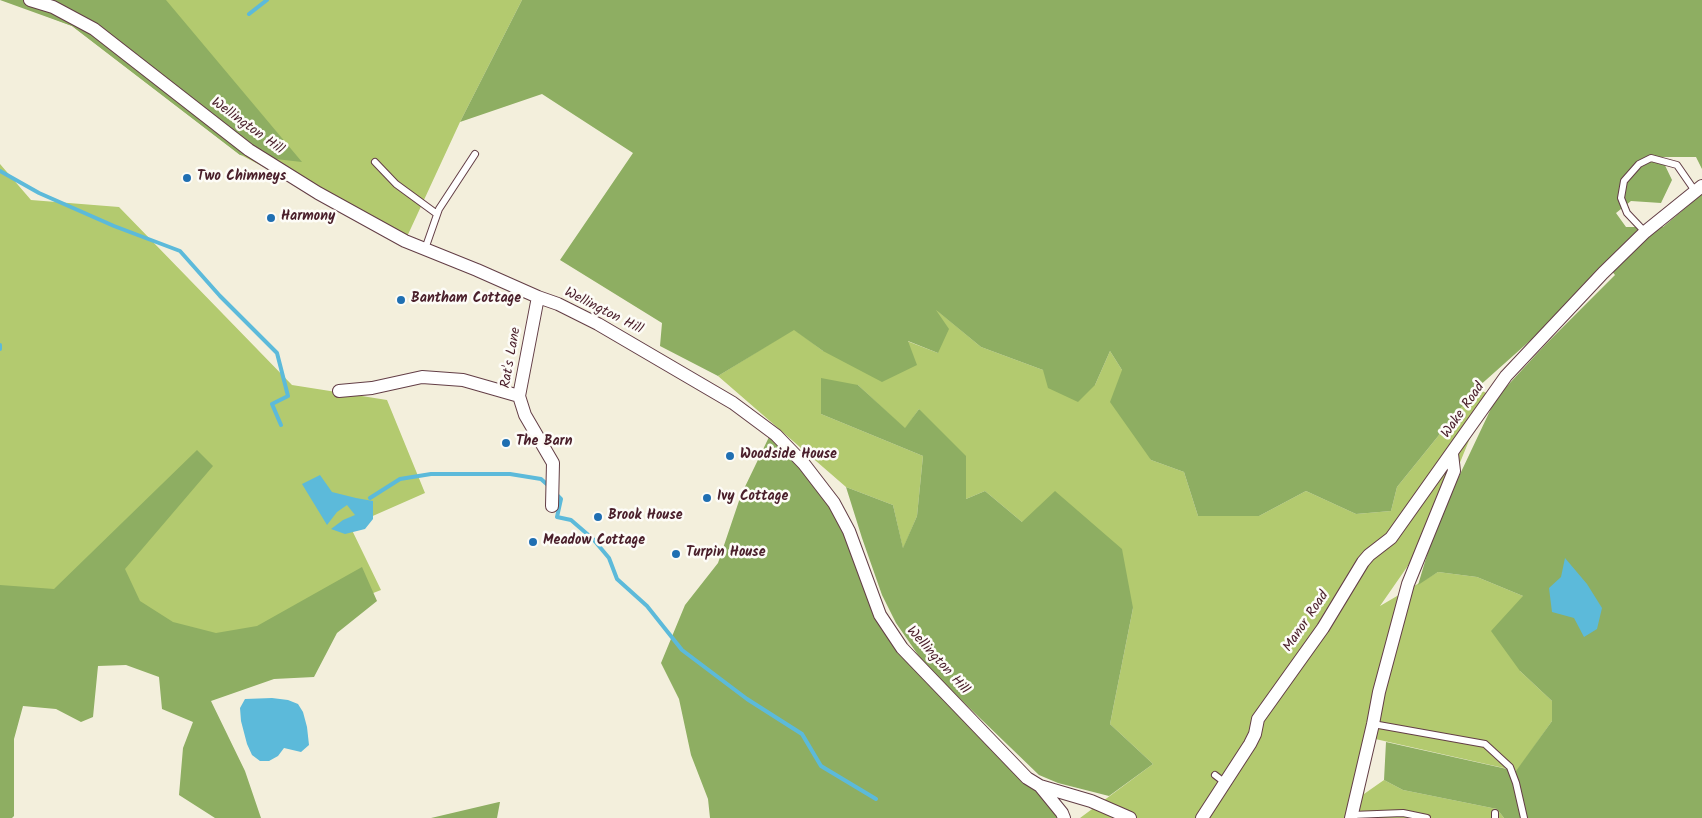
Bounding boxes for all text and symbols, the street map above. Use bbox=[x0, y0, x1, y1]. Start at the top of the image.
street label: Wellington Hill bbox=[207, 95, 287, 159]
place label: Two Chimneys bbox=[197, 170, 286, 186]
marker: Two Chimneys bbox=[181, 172, 193, 184]
place label: Harmony bbox=[281, 210, 335, 226]
marker: Harmony bbox=[265, 212, 277, 224]
street label: Wellington Hill bbox=[561, 285, 645, 339]
place label: Bantham Cottage bbox=[411, 292, 521, 308]
marker: Bantham Cottage bbox=[395, 294, 407, 306]
street label: Rat's Lane bbox=[498, 326, 526, 390]
street label: Wake Road bbox=[1439, 380, 1489, 442]
place label: The Barn bbox=[516, 435, 572, 451]
marker: The Barn bbox=[500, 437, 512, 449]
place label: Woodside House bbox=[740, 448, 837, 464]
marker: Woodside House bbox=[724, 450, 736, 462]
place label: Ivy Cottage bbox=[717, 490, 788, 506]
marker: Ivy Cottage bbox=[701, 492, 713, 504]
place label: Brook House bbox=[608, 509, 683, 525]
marker: Brook House bbox=[592, 511, 604, 523]
place label: Meadow Cottage bbox=[543, 534, 645, 550]
marker: Meadow Cottage bbox=[527, 536, 539, 548]
place label: Turpin House bbox=[686, 546, 765, 562]
marker: Turpin House bbox=[670, 548, 682, 560]
street label: Manor Road bbox=[1281, 588, 1333, 656]
street label: Wellington Hill bbox=[902, 623, 972, 699]

